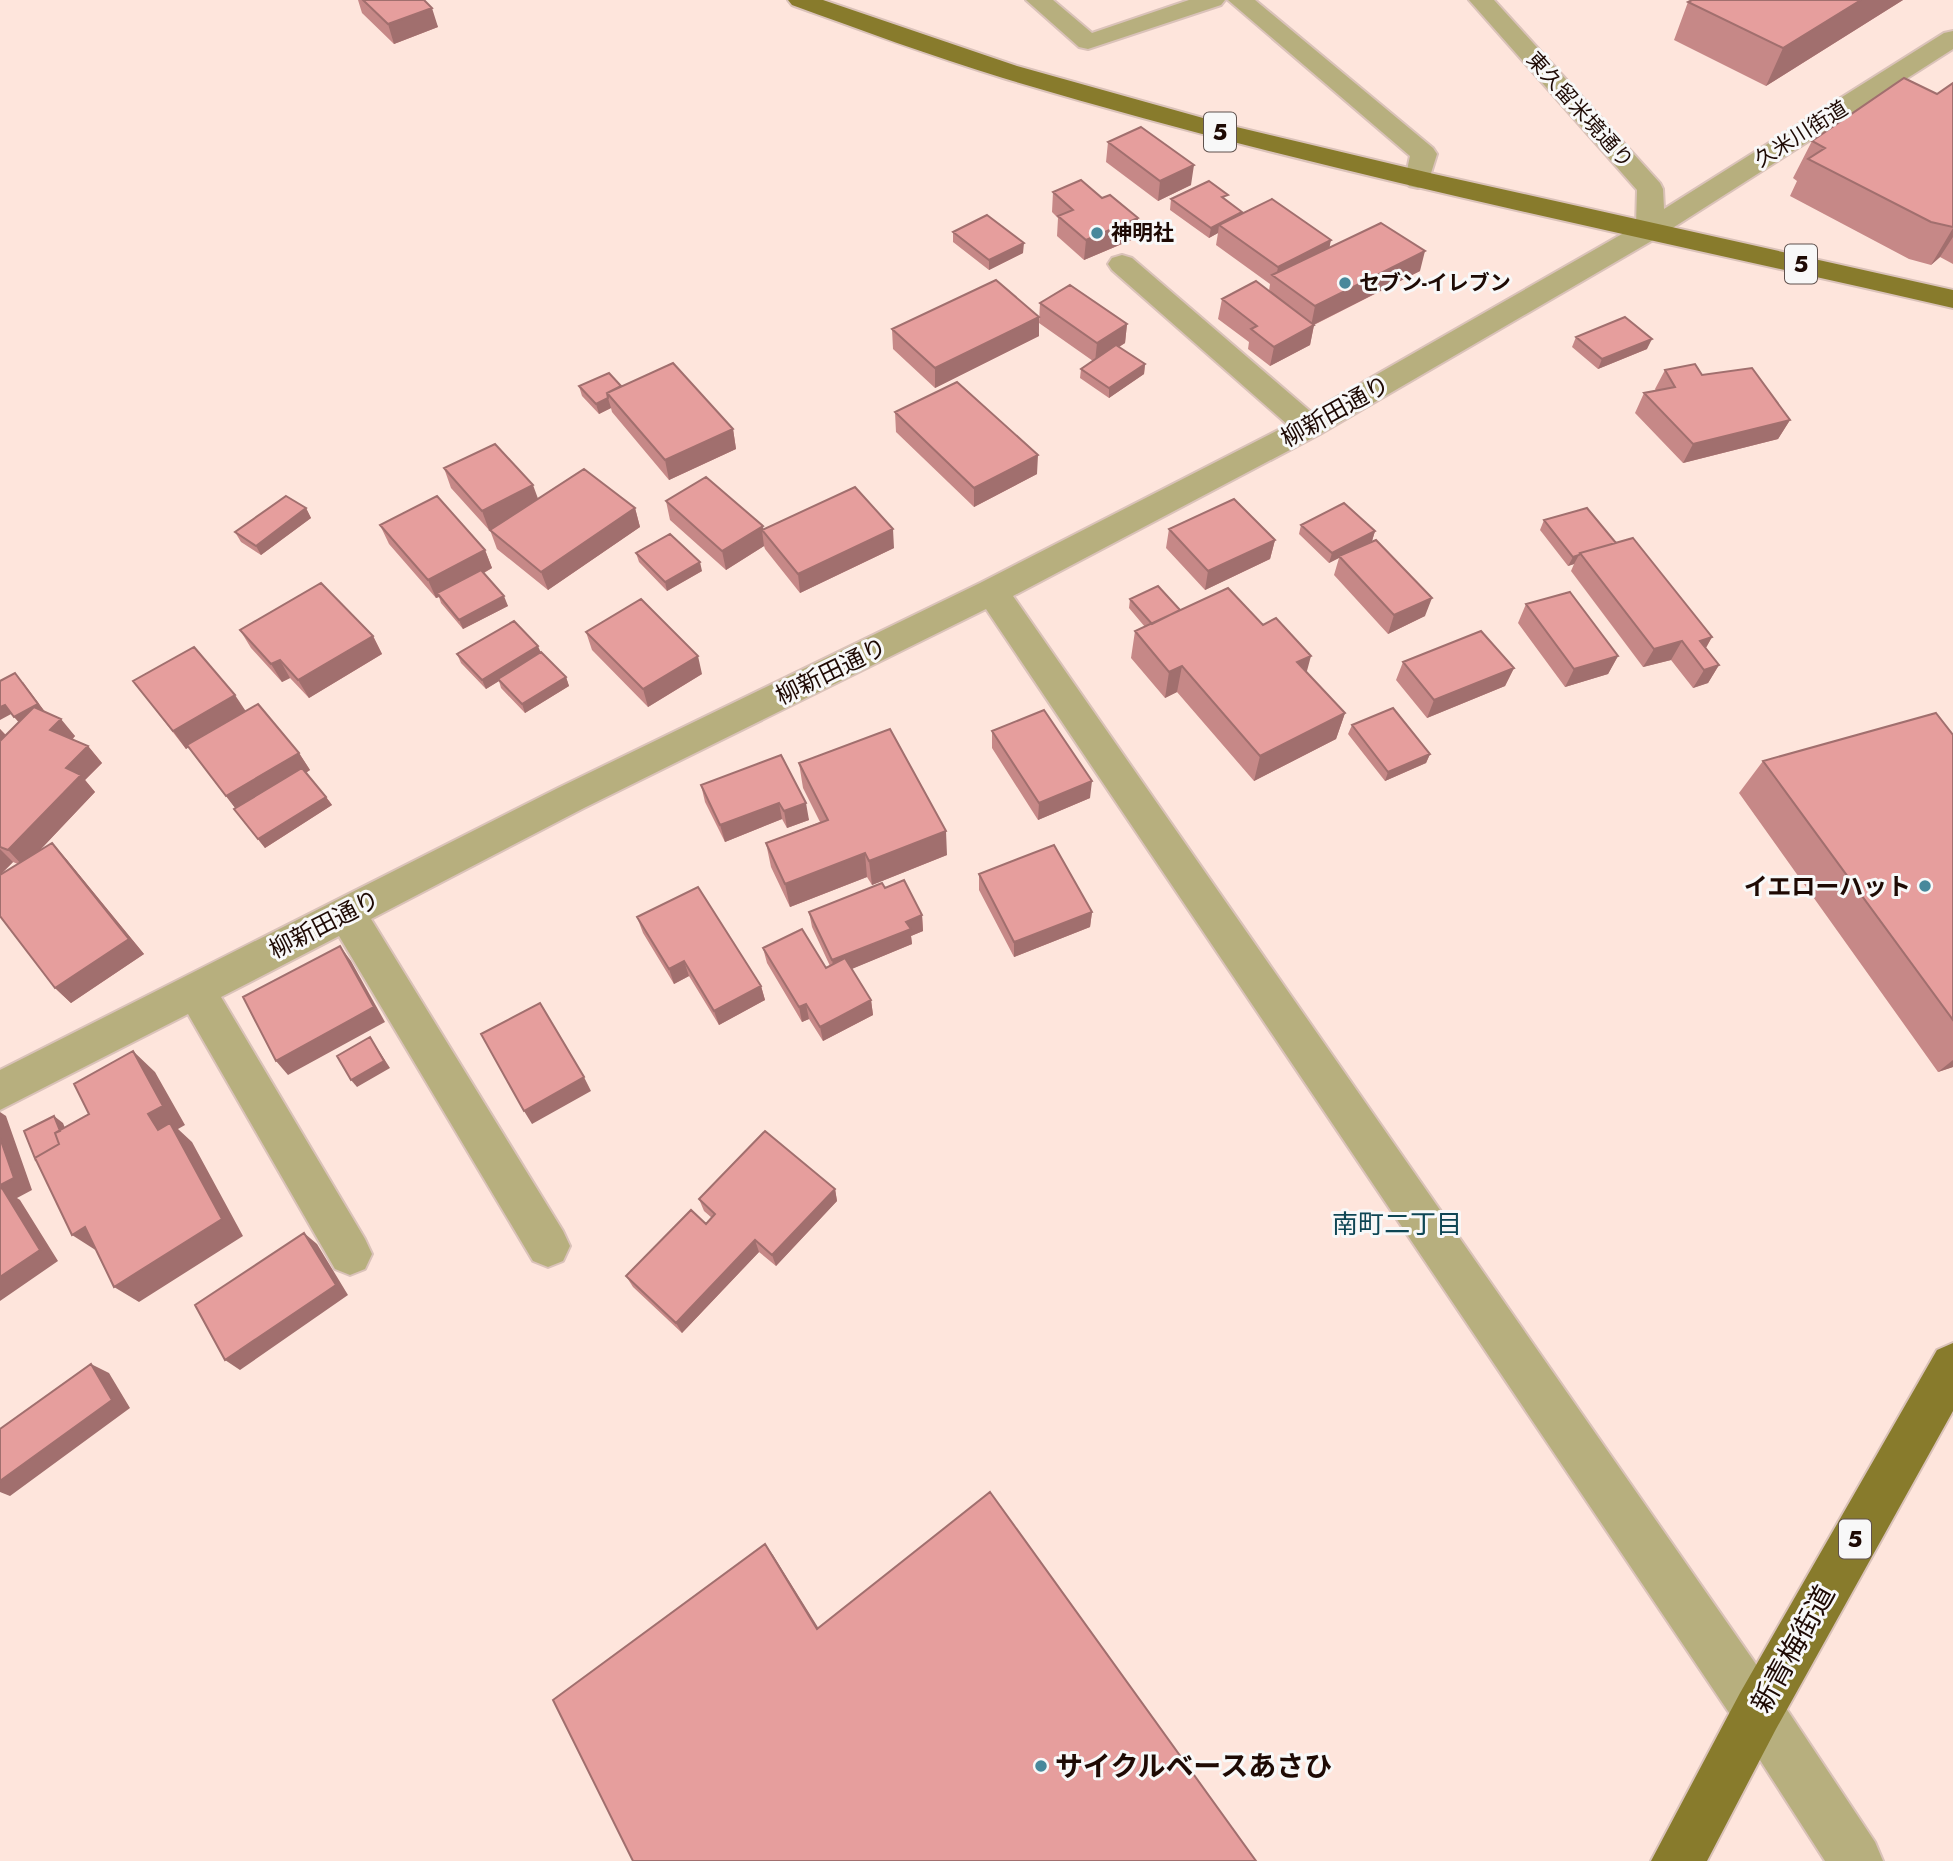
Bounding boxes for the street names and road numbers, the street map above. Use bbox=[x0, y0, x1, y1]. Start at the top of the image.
street label: 東久留米境通り bbox=[1520, 45, 1640, 175]
street label: 久米川街道 bbox=[1749, 93, 1853, 175]
road number: 5 bbox=[1204, 113, 1236, 152]
road number: 5 bbox=[1785, 244, 1817, 284]
street label: 柳新田通り bbox=[1274, 367, 1396, 455]
street label: 柳新田通り bbox=[769, 629, 893, 713]
street label: 柳新田通り bbox=[263, 881, 385, 967]
road number: 5 bbox=[1839, 1520, 1871, 1558]
street label: 新青梅街道 bbox=[1741, 1578, 1845, 1720]

